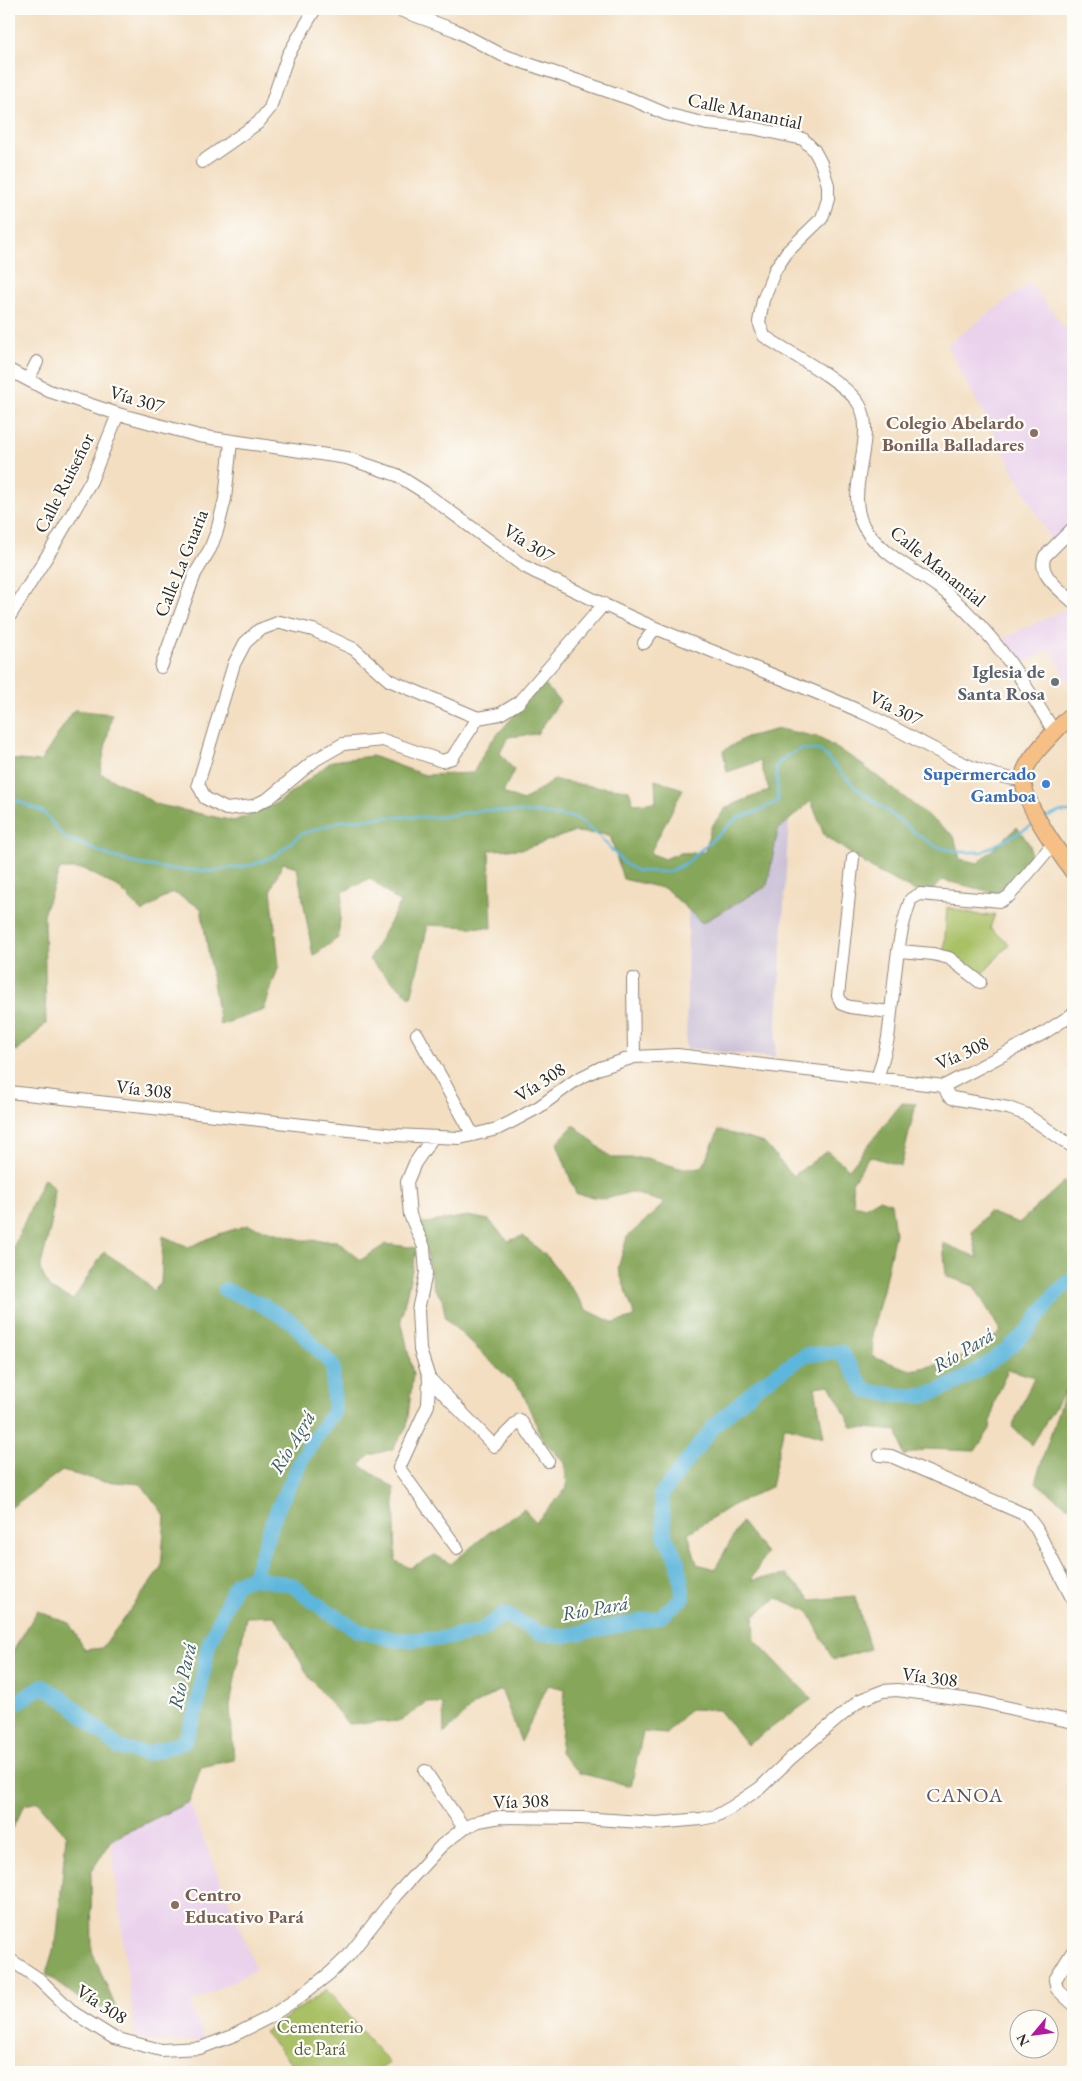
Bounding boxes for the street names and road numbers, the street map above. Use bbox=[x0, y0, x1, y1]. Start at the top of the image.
street label: Calle Manantial bbox=[686, 87, 805, 135]
street label: Vía 307 bbox=[107, 379, 168, 419]
street label: Calle Ruiseñor bbox=[28, 428, 100, 537]
street label: Calle La Guaria bbox=[148, 505, 214, 620]
street label: Vía 307 bbox=[499, 518, 560, 569]
street label: Calle Manantial bbox=[885, 520, 991, 613]
street label: Vía 307 bbox=[865, 685, 927, 732]
street label: Vía 308 bbox=[931, 1030, 993, 1076]
street label: Vía 308 bbox=[510, 1056, 570, 1108]
street label: Vía 308 bbox=[115, 1074, 173, 1104]
street label: Vía 308 bbox=[901, 1661, 959, 1693]
street label: Vía 308 bbox=[493, 1788, 549, 1814]
street label: Vía 308 bbox=[72, 1978, 132, 2030]

